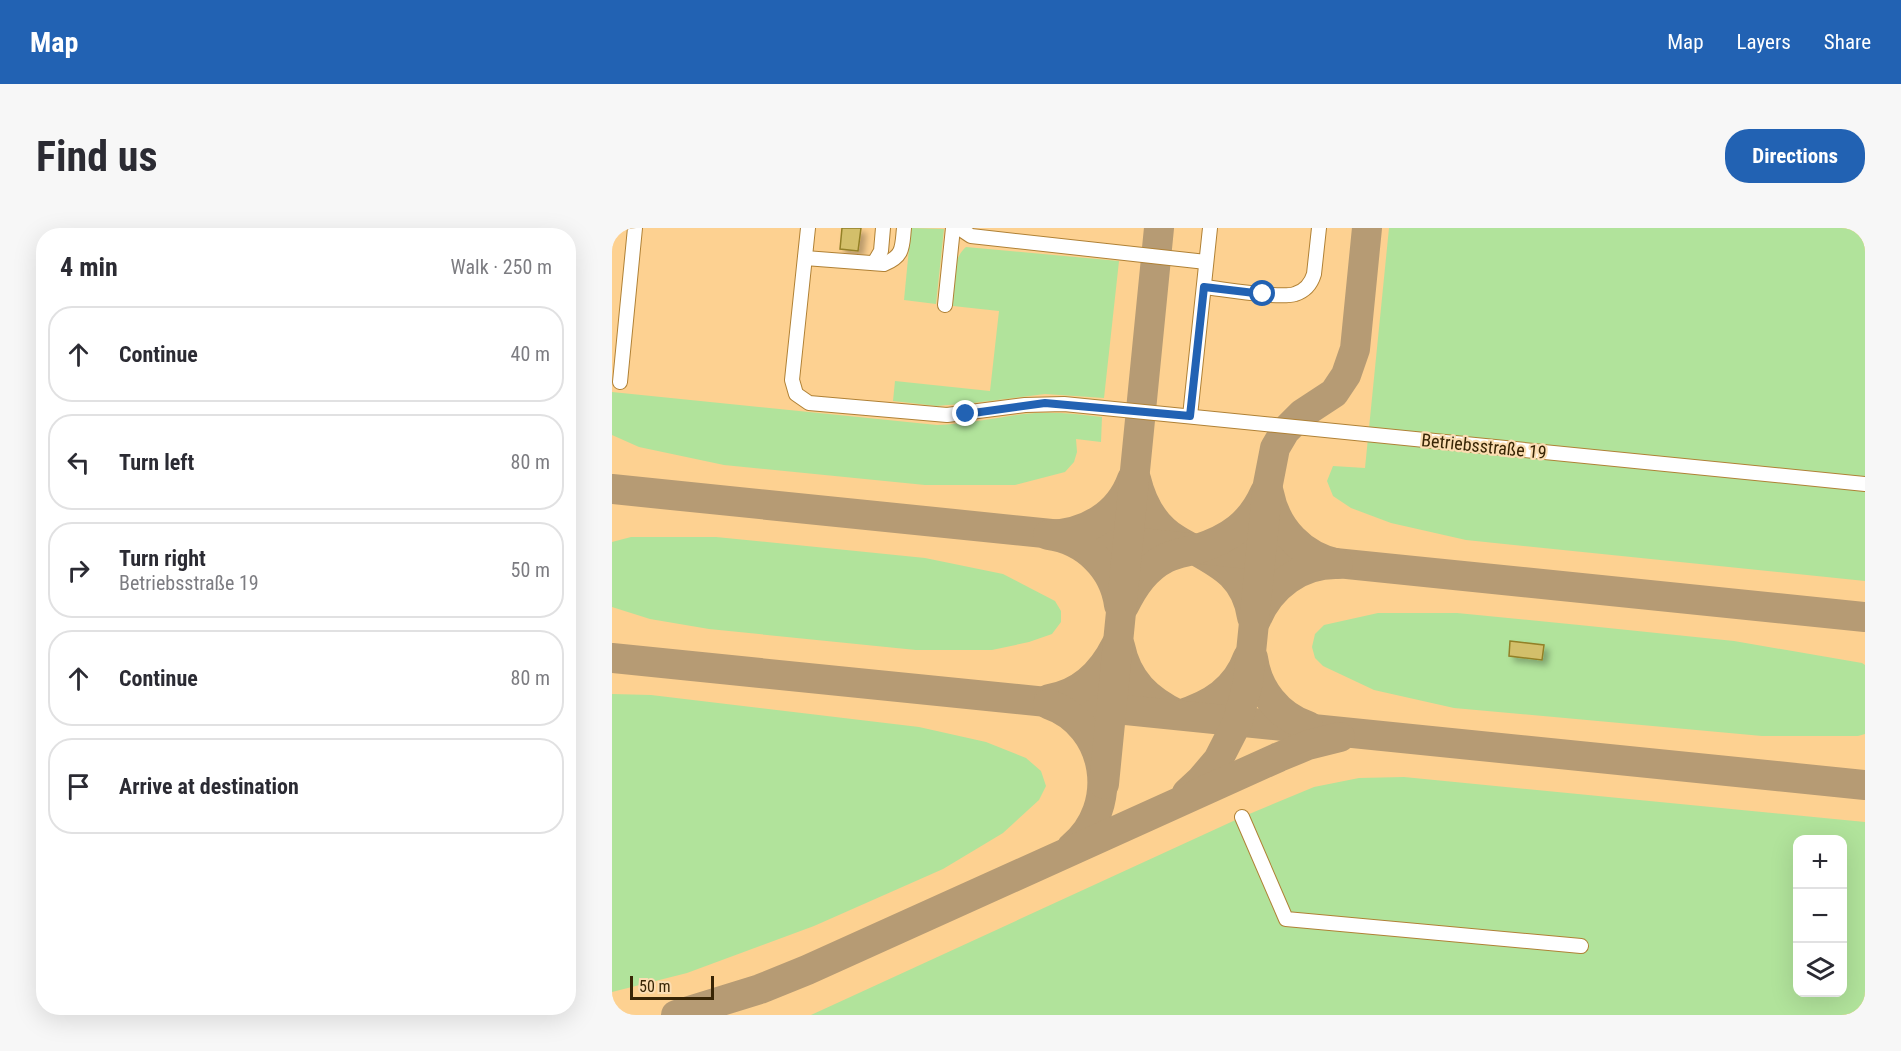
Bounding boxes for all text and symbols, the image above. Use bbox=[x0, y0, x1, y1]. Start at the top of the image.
text: Map bbox=[30, 26, 78, 59]
text: Map bbox=[1667, 30, 1704, 54]
text: Layers bbox=[1737, 30, 1791, 54]
text: Share bbox=[1824, 30, 1871, 54]
button: Directions bbox=[1725, 129, 1865, 183]
text: Find us bbox=[36, 132, 157, 181]
text: 4 min bbox=[60, 252, 118, 282]
text: Walk · 250 m bbox=[451, 255, 552, 279]
route start bbox=[1249, 280, 1275, 306]
icon: ahead bbox=[62, 338, 95, 371]
text: Continue bbox=[119, 342, 198, 367]
text: 40 m bbox=[511, 342, 550, 366]
route end bbox=[952, 400, 978, 426]
street label: Betriebsstraße 19 bbox=[1420, 429, 1548, 463]
icon: left bbox=[62, 446, 95, 479]
text: Turn left bbox=[119, 450, 194, 475]
text: 80 m bbox=[511, 450, 550, 474]
text: Turn right bbox=[119, 546, 206, 571]
icon: right bbox=[62, 554, 95, 587]
text: 50 m bbox=[511, 558, 550, 582]
text: Betriebsstraße 19 bbox=[119, 571, 259, 595]
icon: ahead bbox=[62, 662, 95, 695]
text: Continue bbox=[119, 666, 198, 691]
text: 80 m bbox=[511, 666, 550, 690]
icon: arrive bbox=[62, 770, 95, 803]
text: Arrive at destination bbox=[119, 774, 299, 799]
map controls bbox=[1793, 835, 1847, 997]
button: + bbox=[1793, 835, 1847, 889]
button: − bbox=[1793, 889, 1847, 943]
button: layers bbox=[1793, 943, 1847, 997]
scale bar bbox=[630, 973, 714, 1000]
text: 50 m bbox=[639, 977, 671, 996]

